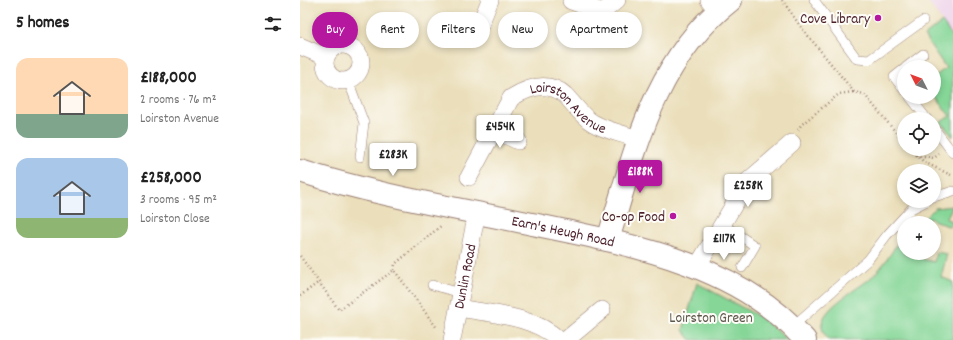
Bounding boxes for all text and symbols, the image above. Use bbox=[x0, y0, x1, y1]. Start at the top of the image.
place label: Cove Library bbox=[800, 9, 871, 31]
text: 5 homes bbox=[16, 12, 69, 36]
chip: Buy bbox=[312, 12, 358, 48]
chip: Rent bbox=[366, 12, 419, 48]
chip: Filters bbox=[427, 12, 490, 48]
chip: New bbox=[498, 12, 548, 48]
chip: Apartment bbox=[556, 12, 642, 48]
icon: filters bbox=[262, 13, 284, 35]
marker: Cove Library bbox=[873, 13, 883, 23]
north arrow bbox=[897, 60, 941, 104]
map controls bbox=[897, 60, 941, 260]
text: £188,000 bbox=[140, 67, 197, 91]
icon: home bbox=[48, 74, 96, 122]
street label: Loirston Avenue bbox=[528, 78, 609, 141]
text: 2 rooms · 76 m² bbox=[140, 91, 216, 110]
text: Loirston Avenue bbox=[140, 110, 219, 129]
button: locate bbox=[897, 112, 941, 156]
pin: £454K bbox=[472, 115, 528, 149]
text: £454K bbox=[485, 118, 515, 137]
pin: £283K bbox=[365, 143, 421, 177]
text: £283K bbox=[378, 146, 408, 165]
pin: £188K bbox=[612, 160, 668, 194]
text: £188K bbox=[627, 163, 653, 182]
button: layers bbox=[897, 164, 941, 208]
text: £258,000 bbox=[140, 167, 202, 191]
icon: home bbox=[48, 174, 96, 222]
pin: £258K bbox=[720, 174, 776, 208]
text: £258K bbox=[733, 177, 763, 196]
text: 3 rooms · 95 m² bbox=[140, 191, 217, 210]
place label: Co-op Food bbox=[602, 207, 665, 229]
text: Loirston Close bbox=[140, 210, 210, 229]
street label: Earn's Heugh Road bbox=[509, 211, 617, 254]
marker: Co-op Food bbox=[668, 211, 678, 221]
button: + bbox=[897, 216, 941, 260]
pin: £117K bbox=[696, 227, 752, 261]
text: £117K bbox=[712, 230, 736, 249]
street label: Dunlin Road bbox=[449, 242, 484, 311]
park label: Loirston Green bbox=[669, 308, 753, 330]

